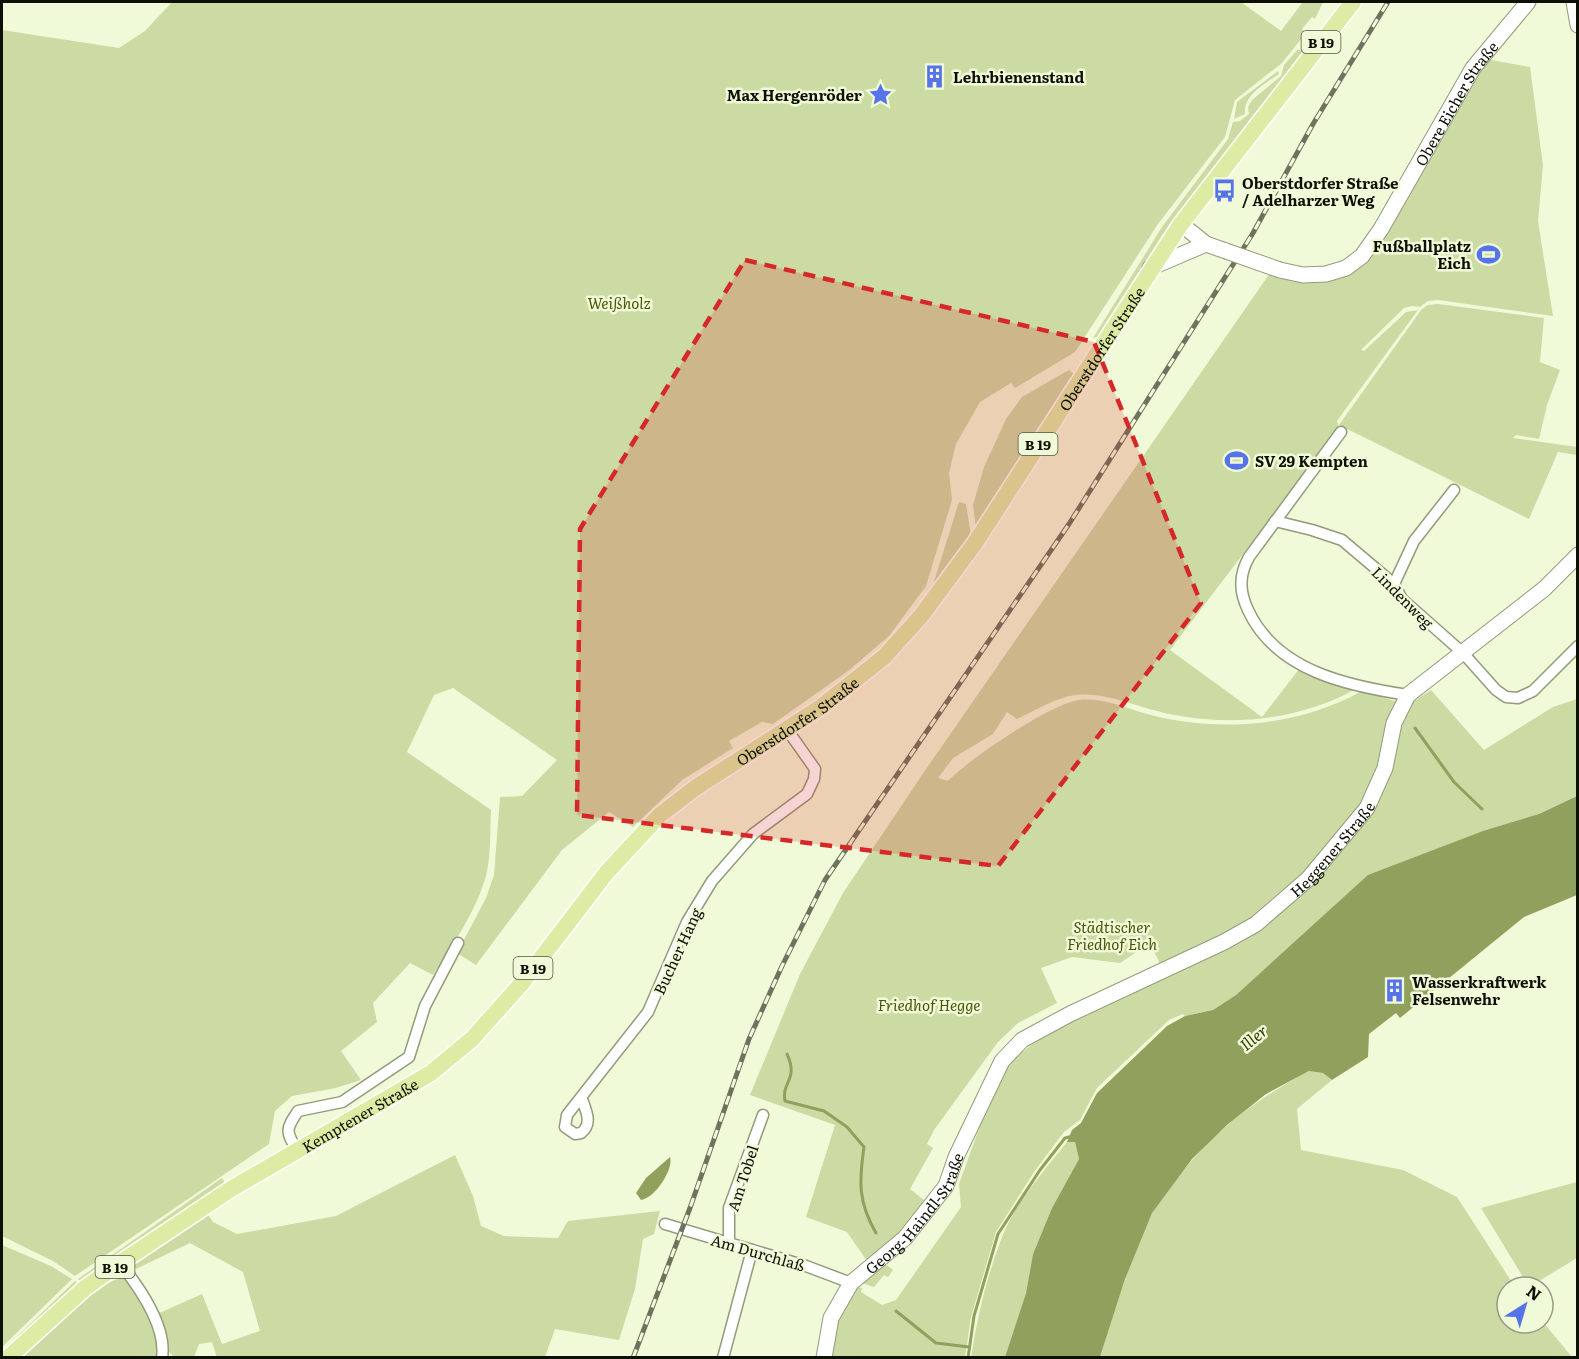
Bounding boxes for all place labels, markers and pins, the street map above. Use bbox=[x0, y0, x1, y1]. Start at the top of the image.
building icon: Lehrbienenstand bbox=[922, 63, 948, 89]
place label: Lehrbienenstand bbox=[953, 65, 1084, 88]
place icon: Max Hergenröder bbox=[867, 81, 893, 107]
place label: Max Hergenröder bbox=[727, 83, 862, 106]
place label: Oberstdorfer Straße / Adelharzer Weg bbox=[1242, 171, 1399, 211]
bus stop icon: Oberstdorfer Straße / Adelharzer Weg bbox=[1211, 178, 1237, 204]
place label: Fußballplatz Eich bbox=[1373, 234, 1471, 274]
sports icon: Fußballplatz Eich bbox=[1476, 241, 1502, 267]
sports icon: SV 29 Kempten bbox=[1224, 447, 1250, 473]
place label: SV 29 Kempten bbox=[1255, 449, 1368, 472]
place label: Wasserkraftwerk Felsenwehr bbox=[1412, 970, 1547, 1010]
building icon: Wasserkraftwerk Felsenwehr bbox=[1381, 977, 1407, 1003]

